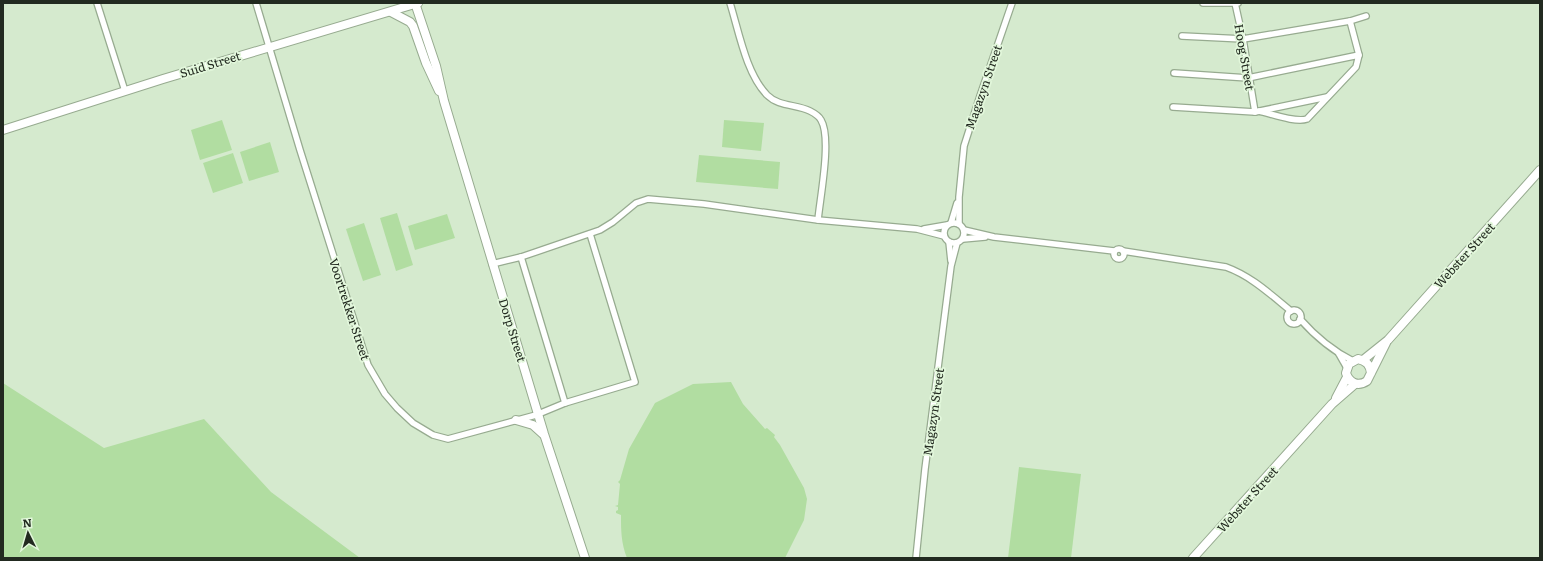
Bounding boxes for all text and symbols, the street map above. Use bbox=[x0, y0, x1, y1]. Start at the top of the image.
street label: Hoog Street bbox=[1230, 22, 1260, 92]
street label: Magazyn Street bbox=[960, 42, 1006, 132]
street label: Suid Street bbox=[177, 46, 243, 82]
street label: Webster Street bbox=[1429, 218, 1499, 292]
street label: Voortrekker Street bbox=[325, 256, 375, 363]
street label: Dorp Street bbox=[495, 296, 531, 364]
street label: Magazyn Street bbox=[918, 367, 948, 457]
street label: Webster Street bbox=[1212, 462, 1282, 536]
north arrow bbox=[8, 513, 48, 553]
text: N bbox=[22, 514, 32, 530]

